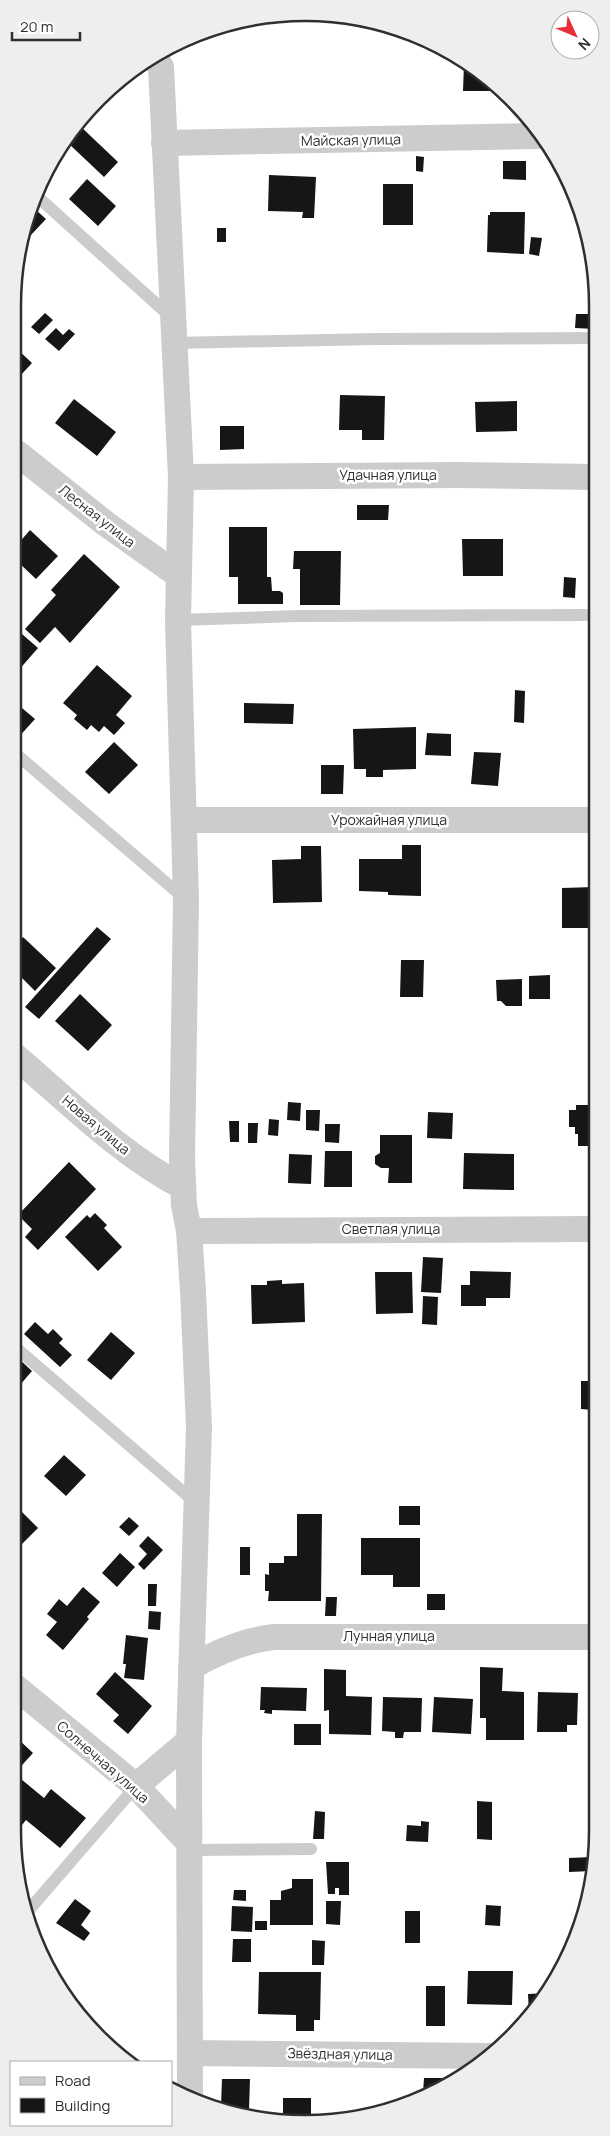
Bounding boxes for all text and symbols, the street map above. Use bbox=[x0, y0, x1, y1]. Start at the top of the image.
scale bar bbox=[12, 10, 80, 42]
north arrow bbox=[550, 10, 600, 60]
text: 20 m bbox=[20, 16, 53, 37]
text: N bbox=[574, 34, 595, 55]
street label: Майская улица bbox=[301, 129, 401, 150]
street label: Удачная улица bbox=[339, 465, 437, 484]
street label: Лесная улица bbox=[55, 480, 139, 551]
street label: Урожайная улица bbox=[331, 810, 447, 829]
street label: Новая улица bbox=[58, 1091, 134, 1159]
street label: Светлая улица bbox=[342, 1219, 440, 1238]
street label: Лунная улица bbox=[343, 1626, 435, 1645]
street label: Солнечная улица bbox=[53, 1716, 154, 1807]
street label: Звёздная улица bbox=[287, 2043, 393, 2064]
legend bbox=[10, 2061, 172, 2126]
text: Road bbox=[55, 2070, 91, 2091]
text: Building bbox=[55, 2095, 110, 2116]

